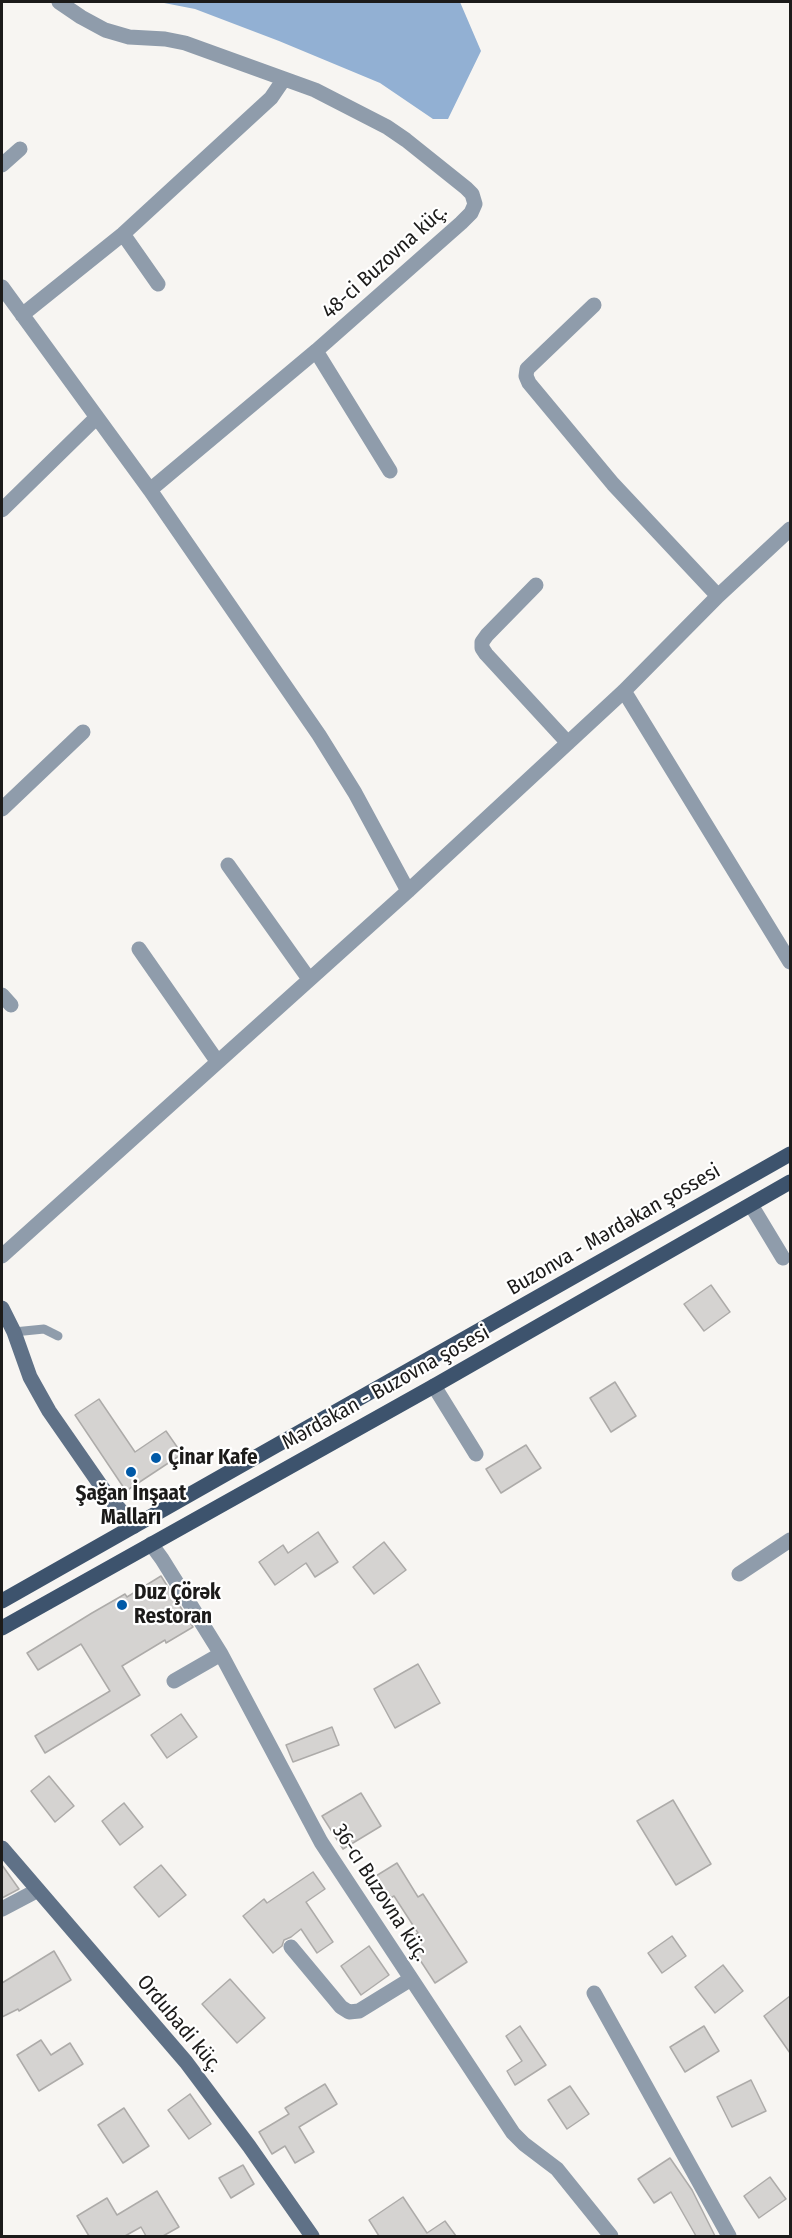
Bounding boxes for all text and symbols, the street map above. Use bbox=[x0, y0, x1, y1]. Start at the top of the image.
street label: 48-ci Buzovna küç. bbox=[317, 199, 453, 325]
street label: Buzonva - Mərdəkan şossesi bbox=[503, 1159, 725, 1301]
street label: Mərdəkan - Buzovna şosesi bbox=[278, 1320, 494, 1456]
place label: Çinar Kafe bbox=[168, 1445, 258, 1471]
marker: Çinar Kafe bbox=[149, 1451, 163, 1465]
marker: Şağan İnşaat Malları bbox=[124, 1465, 138, 1479]
place label: Şağan İnşaat Malları bbox=[76, 1481, 186, 1531]
place label: Duz Çörək Restoran bbox=[134, 1580, 221, 1630]
marker: Duz Çörək Restoran bbox=[115, 1598, 129, 1612]
street label: 36-cı Buzovna küç. bbox=[326, 1820, 434, 1966]
street label: Ordubadi küç. bbox=[131, 1970, 227, 2078]

